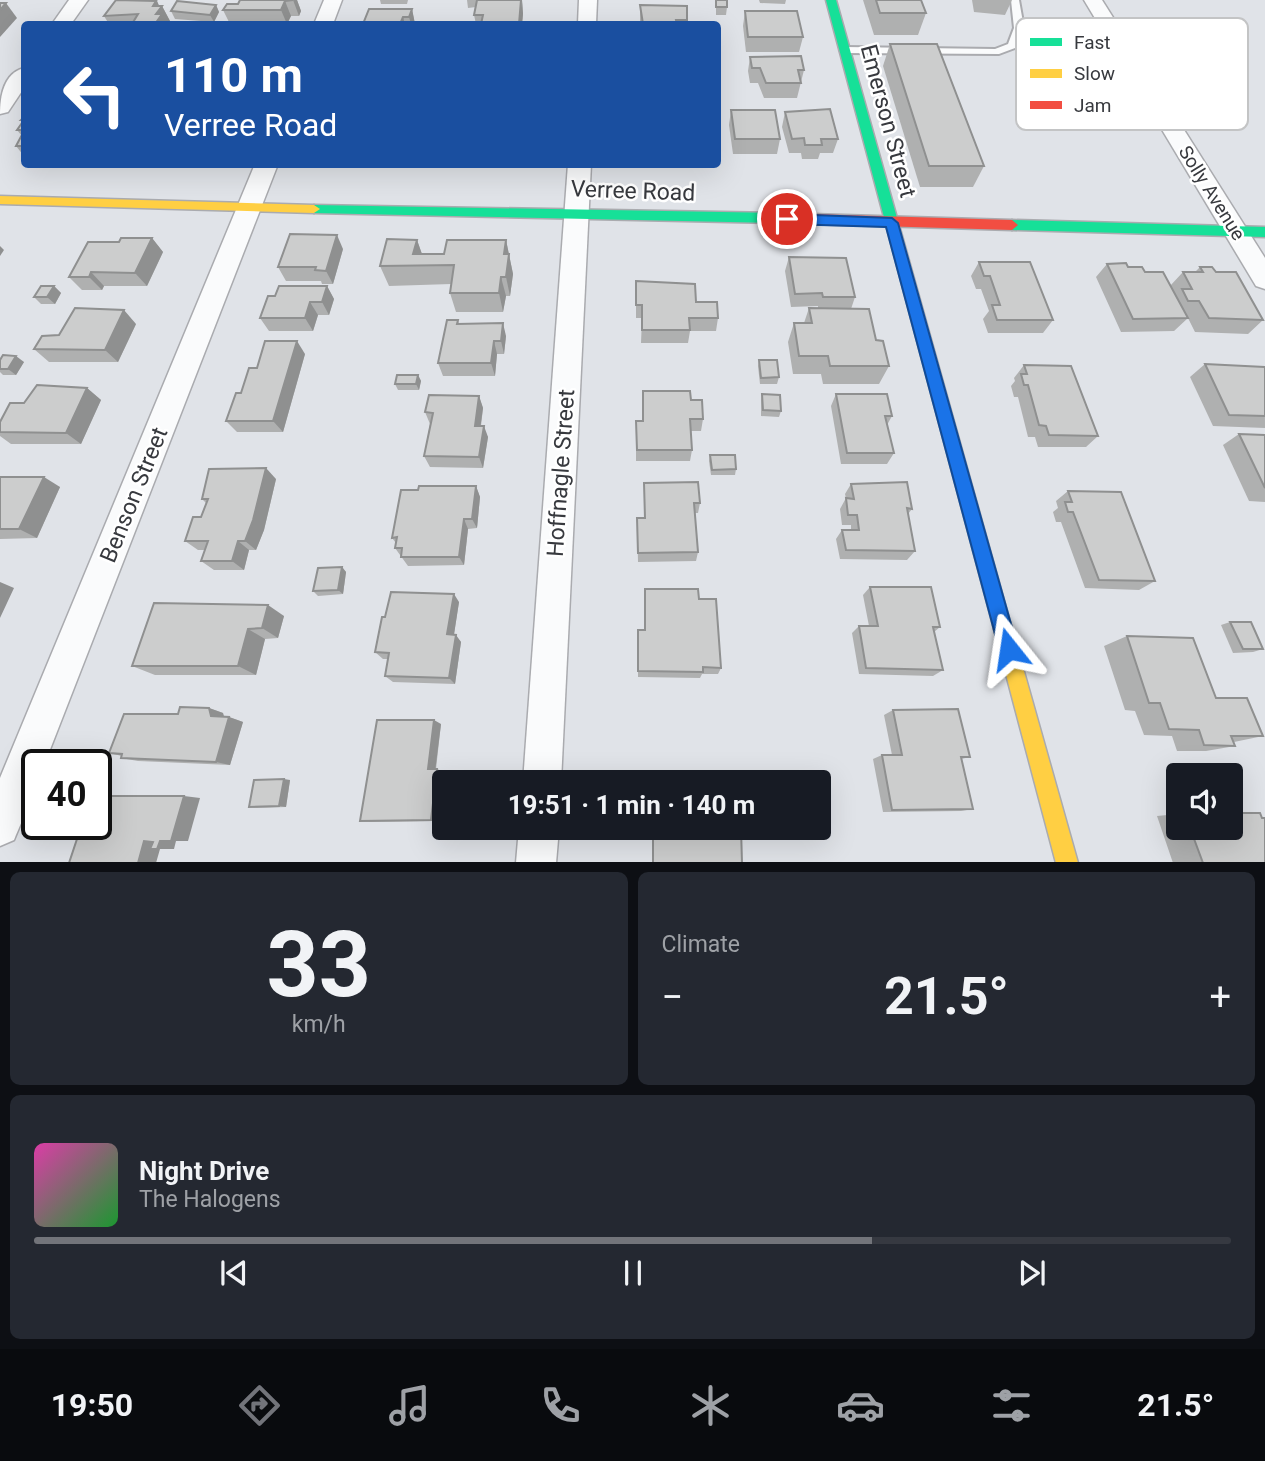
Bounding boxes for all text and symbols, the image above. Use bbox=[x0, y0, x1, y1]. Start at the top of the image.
legend bbox=[1016, 18, 1248, 130]
text: Fast bbox=[1074, 31, 1111, 54]
street label: Emerson Street bbox=[855, 42, 921, 200]
text: 110 m bbox=[164, 47, 303, 104]
icon: left bbox=[49, 49, 140, 140]
text: Slow bbox=[1074, 62, 1115, 85]
text: Jam bbox=[1074, 94, 1111, 117]
text: Verree Road bbox=[164, 106, 337, 144]
street label: Solly Avenue bbox=[1174, 141, 1250, 245]
street label: Verree Road bbox=[570, 175, 696, 207]
pin bbox=[757, 189, 817, 249]
icon: arrive bbox=[768, 200, 806, 238]
street label: Hoffnagle Street bbox=[542, 388, 580, 558]
street label: Benson Street bbox=[95, 424, 173, 566]
position arrow bbox=[972, 612, 1046, 686]
speed limit sign: 40 bbox=[21, 749, 112, 840]
map controls bbox=[1166, 763, 1243, 840]
button: sound bbox=[1166, 763, 1243, 840]
text: 19:51 · 1 min · 140 m bbox=[508, 790, 755, 820]
text: 33 bbox=[267, 912, 371, 1018]
text: Climate bbox=[662, 931, 740, 958]
text: 21.5° bbox=[884, 966, 1009, 1027]
text: − bbox=[662, 975, 683, 1019]
text: + bbox=[1209, 975, 1231, 1019]
text: km/h bbox=[292, 1011, 346, 1038]
text: Night Drive bbox=[139, 1156, 269, 1186]
text: The Halogens bbox=[139, 1186, 281, 1213]
icon: previous bbox=[215, 1254, 253, 1292]
icon: pause bbox=[614, 1254, 652, 1292]
icon: next bbox=[1013, 1254, 1051, 1292]
icon: directions bbox=[235, 1381, 284, 1430]
icon: music bbox=[385, 1381, 434, 1430]
icon: phone bbox=[536, 1381, 585, 1430]
icon: climate bbox=[686, 1381, 735, 1430]
icon: car bbox=[836, 1381, 885, 1430]
icon: filters bbox=[987, 1381, 1036, 1430]
text: 19:50 bbox=[51, 1386, 133, 1424]
text: 21.5° bbox=[1137, 1386, 1214, 1424]

